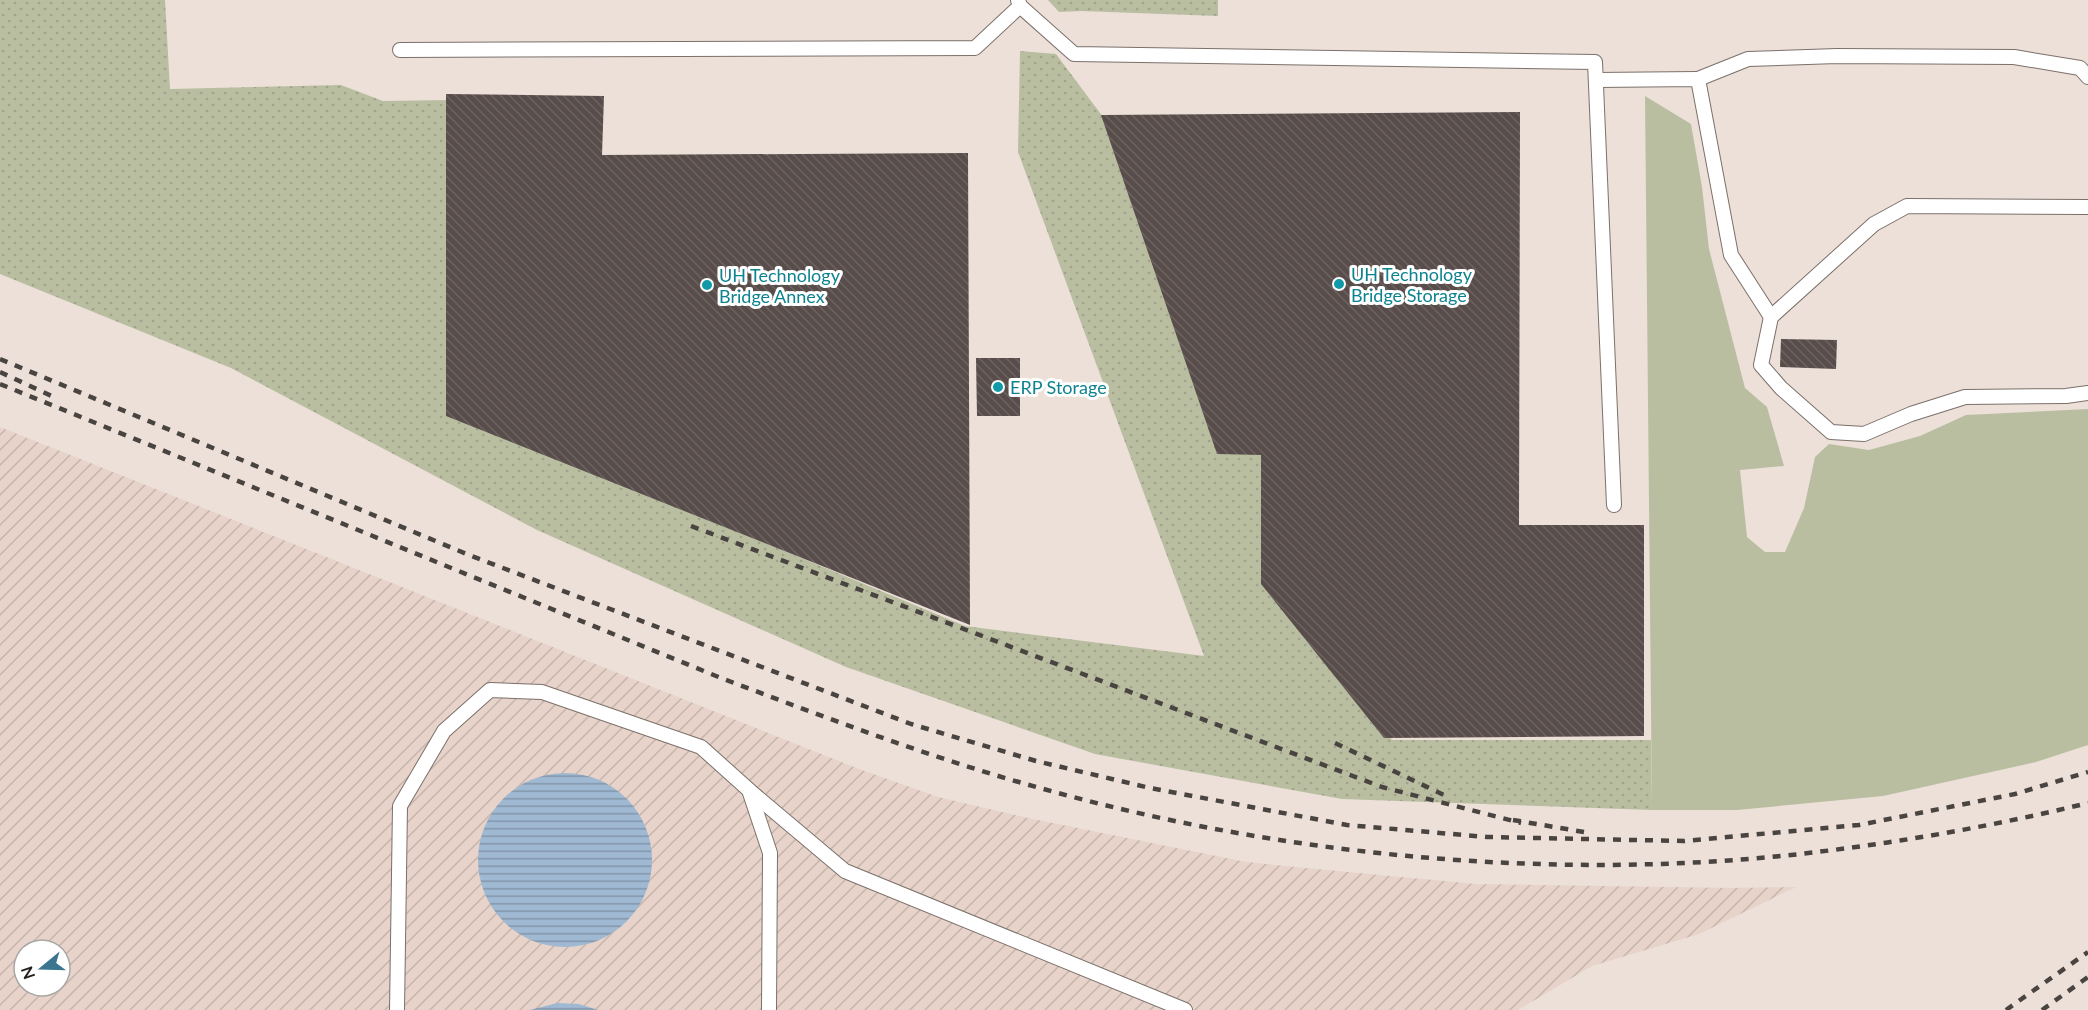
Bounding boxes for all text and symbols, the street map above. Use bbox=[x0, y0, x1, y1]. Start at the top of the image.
place label: UH Technology Bridge Storage bbox=[1351, 263, 1473, 306]
place label: UH Technology Bridge Annex bbox=[719, 264, 841, 307]
marker: UH Technology Bridge Storage bbox=[1332, 277, 1346, 291]
marker: UH Technology Bridge Annex bbox=[700, 278, 714, 292]
place label: ERP Storage bbox=[1010, 376, 1107, 398]
marker: ERP Storage bbox=[991, 380, 1005, 394]
north arrow bbox=[12, 938, 72, 998]
text: N bbox=[16, 964, 38, 982]

